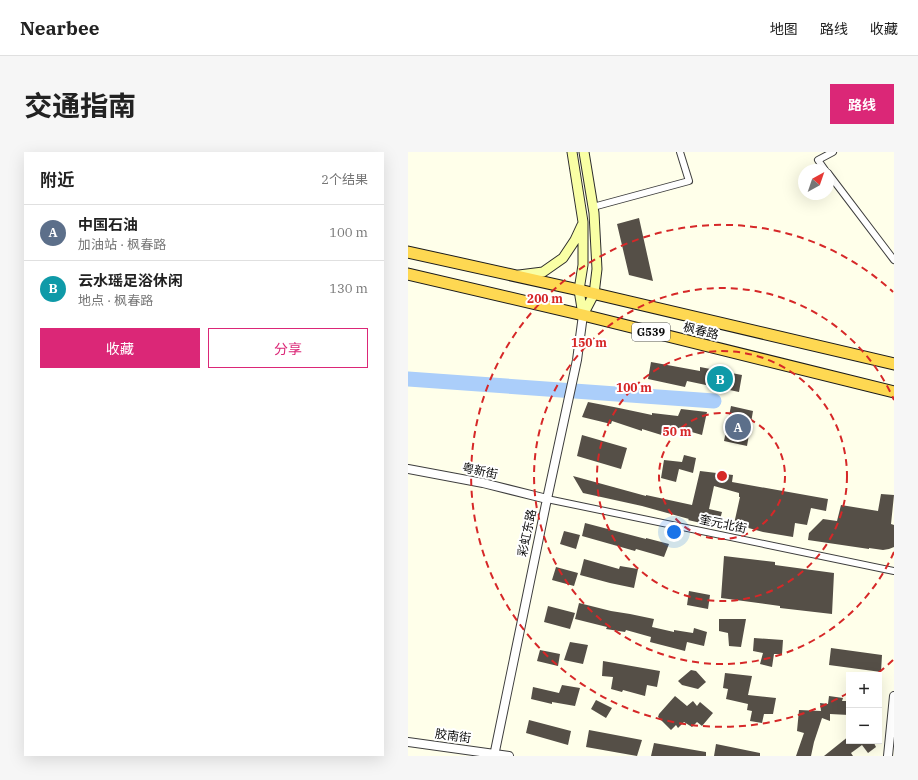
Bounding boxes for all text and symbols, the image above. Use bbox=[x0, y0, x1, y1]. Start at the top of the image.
text: Nearbee bbox=[20, 16, 99, 40]
text: 地图 bbox=[770, 20, 798, 38]
text: 路线 bbox=[820, 20, 848, 38]
text: 收藏 bbox=[870, 20, 898, 38]
button: 路线 bbox=[830, 84, 894, 124]
text: 交通指南 bbox=[24, 87, 136, 124]
north arrow bbox=[798, 164, 834, 200]
text: 附近 bbox=[40, 169, 74, 191]
text: 2个结果 bbox=[321, 171, 368, 188]
text: 中国石油 bbox=[78, 215, 138, 234]
text: A bbox=[48, 224, 58, 241]
text: 100 m bbox=[329, 224, 368, 241]
text: 加油站 · 枫春路 bbox=[78, 236, 166, 253]
text: 云水瑶足浴休闲 bbox=[78, 271, 183, 290]
text: B bbox=[48, 280, 58, 297]
text: 130 m bbox=[329, 280, 368, 297]
text: 200 m bbox=[527, 291, 563, 306]
text: 地点 · 枫春路 bbox=[78, 292, 153, 309]
street label: 枫春路 bbox=[682, 319, 720, 342]
road number: G539 bbox=[632, 323, 670, 341]
button: 收藏 bbox=[40, 328, 200, 368]
button: 分享 bbox=[208, 328, 368, 368]
text: 150 m bbox=[571, 335, 607, 350]
pin: B bbox=[707, 364, 733, 394]
text: 100 m bbox=[616, 380, 652, 395]
pin: A bbox=[725, 412, 751, 442]
text: 50 m bbox=[663, 424, 692, 439]
street label: 粤新街 bbox=[461, 459, 499, 482]
centre of rings bbox=[715, 469, 729, 483]
street label: 彩虹东路 bbox=[514, 508, 539, 558]
street label: 奎元北街 bbox=[698, 511, 748, 536]
your location bbox=[664, 522, 684, 542]
map controls bbox=[846, 672, 882, 744]
button: + bbox=[846, 672, 882, 708]
button: − bbox=[846, 708, 882, 744]
street label: 胶南街 bbox=[434, 726, 472, 745]

